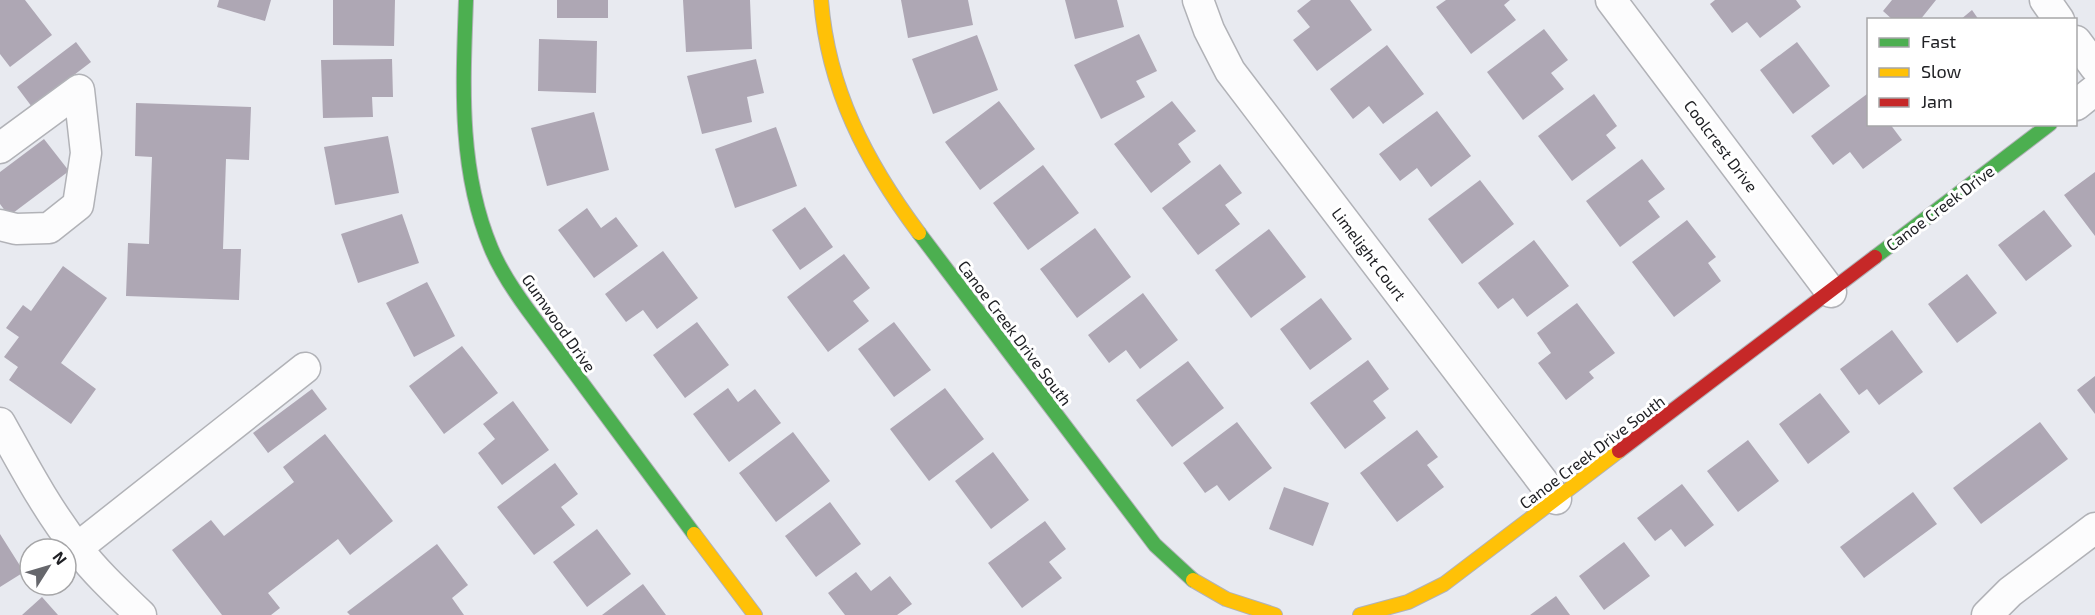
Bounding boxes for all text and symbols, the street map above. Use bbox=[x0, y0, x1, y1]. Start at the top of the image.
legend bbox=[1867, 18, 2077, 126]
text: Fast bbox=[1921, 30, 1956, 52]
text: Slow bbox=[1921, 60, 1962, 82]
text: Jam bbox=[1921, 90, 1953, 112]
street label: Coolcrest Drive bbox=[1681, 96, 1762, 196]
street label: Canoe Creek Drive bbox=[1882, 161, 1998, 254]
street label: Limelight Court bbox=[1328, 204, 1410, 304]
street label: Canoe Creek Drive South bbox=[955, 256, 1076, 409]
street label: Gumwood Drive bbox=[519, 270, 600, 375]
street label: Canoe Creek Drive South bbox=[1515, 391, 1668, 512]
north arrow bbox=[18, 537, 78, 597]
text: N bbox=[49, 547, 71, 568]

